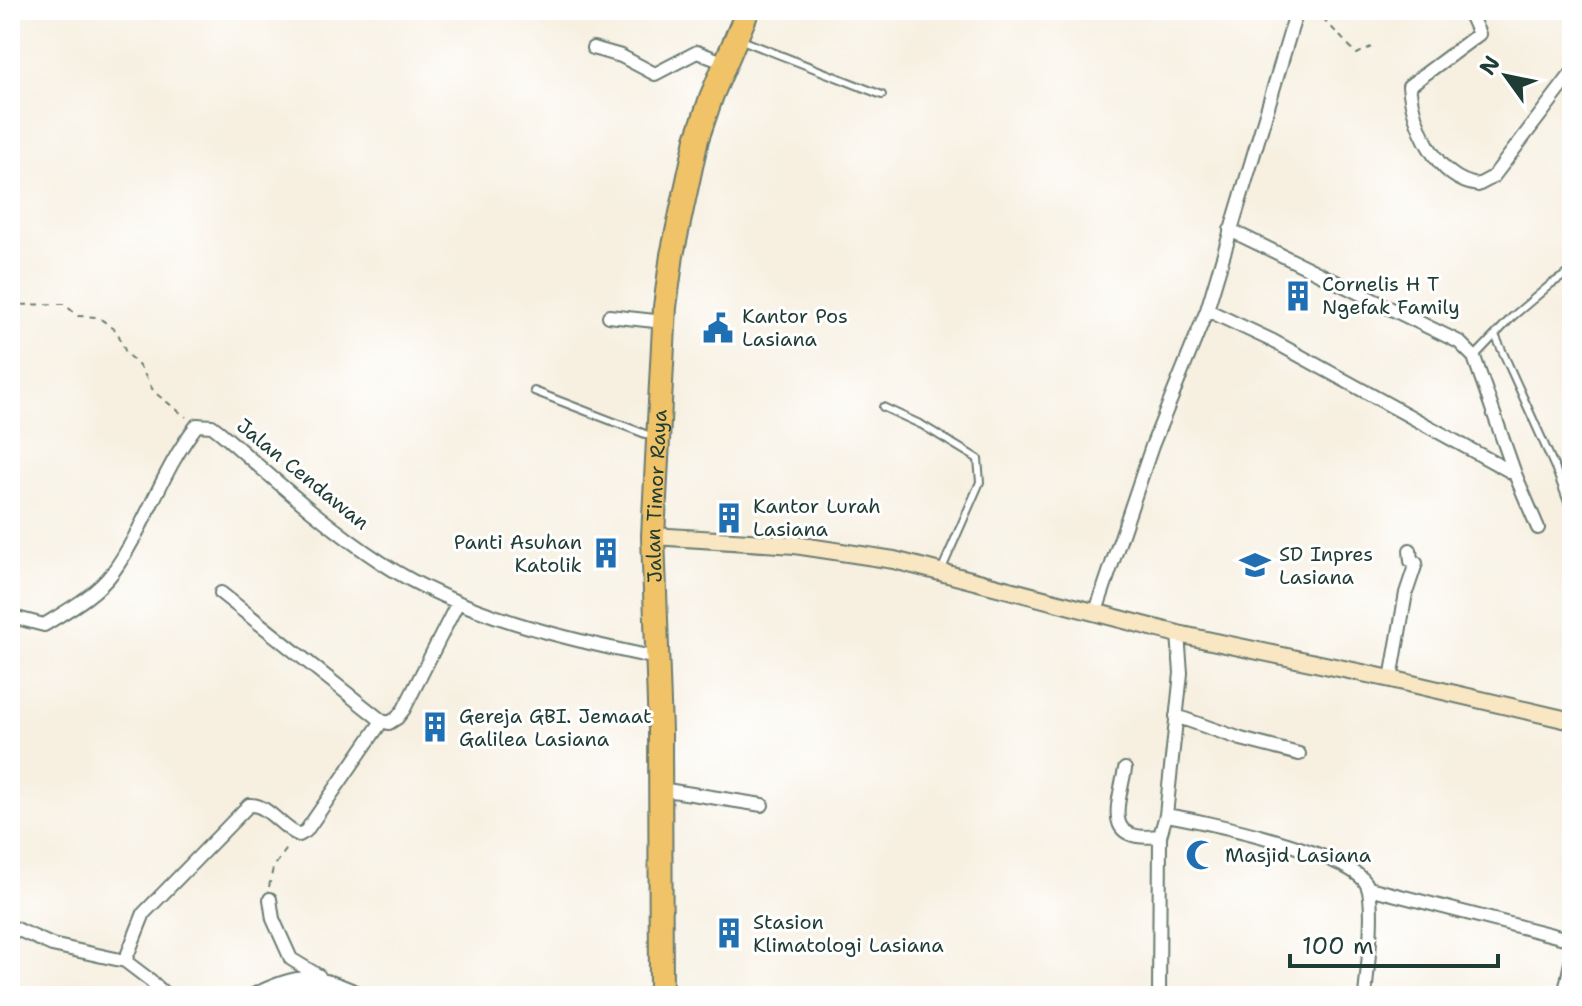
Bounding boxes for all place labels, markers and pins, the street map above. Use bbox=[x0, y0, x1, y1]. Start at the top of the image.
place label: Cornelis H T Ngefak Family bbox=[1322, 271, 1460, 320]
building icon: Cornelis H T Ngefak Family bbox=[1281, 279, 1315, 313]
place label: Kantor Pos Lasiana bbox=[742, 303, 848, 352]
public building icon: Kantor Pos Lasiana bbox=[701, 311, 735, 345]
place label: Kantor Lurah Lasiana bbox=[753, 493, 881, 542]
building icon: Kantor Lurah Lasiana bbox=[712, 501, 746, 535]
place label: Panti Asuhan Katolik bbox=[454, 529, 582, 578]
building icon: Panti Asuhan Katolik bbox=[589, 536, 623, 570]
place label: SD Inpres Lasiana bbox=[1279, 541, 1373, 590]
school or university icon: SD Inpres Lasiana bbox=[1238, 548, 1272, 582]
place label: Gereja GBI. Jemaat Galilea Lasiana bbox=[459, 703, 652, 752]
building icon: Gereja GBI. Jemaat Galilea Lasiana bbox=[418, 710, 452, 744]
mosque icon: Masjid Lasiana bbox=[1184, 838, 1218, 872]
place label: Masjid Lasiana bbox=[1225, 842, 1372, 868]
place label: Stasion Klimatologi Lasiana bbox=[753, 909, 944, 958]
building icon: Stasion Klimatologi Lasiana bbox=[712, 916, 746, 950]

